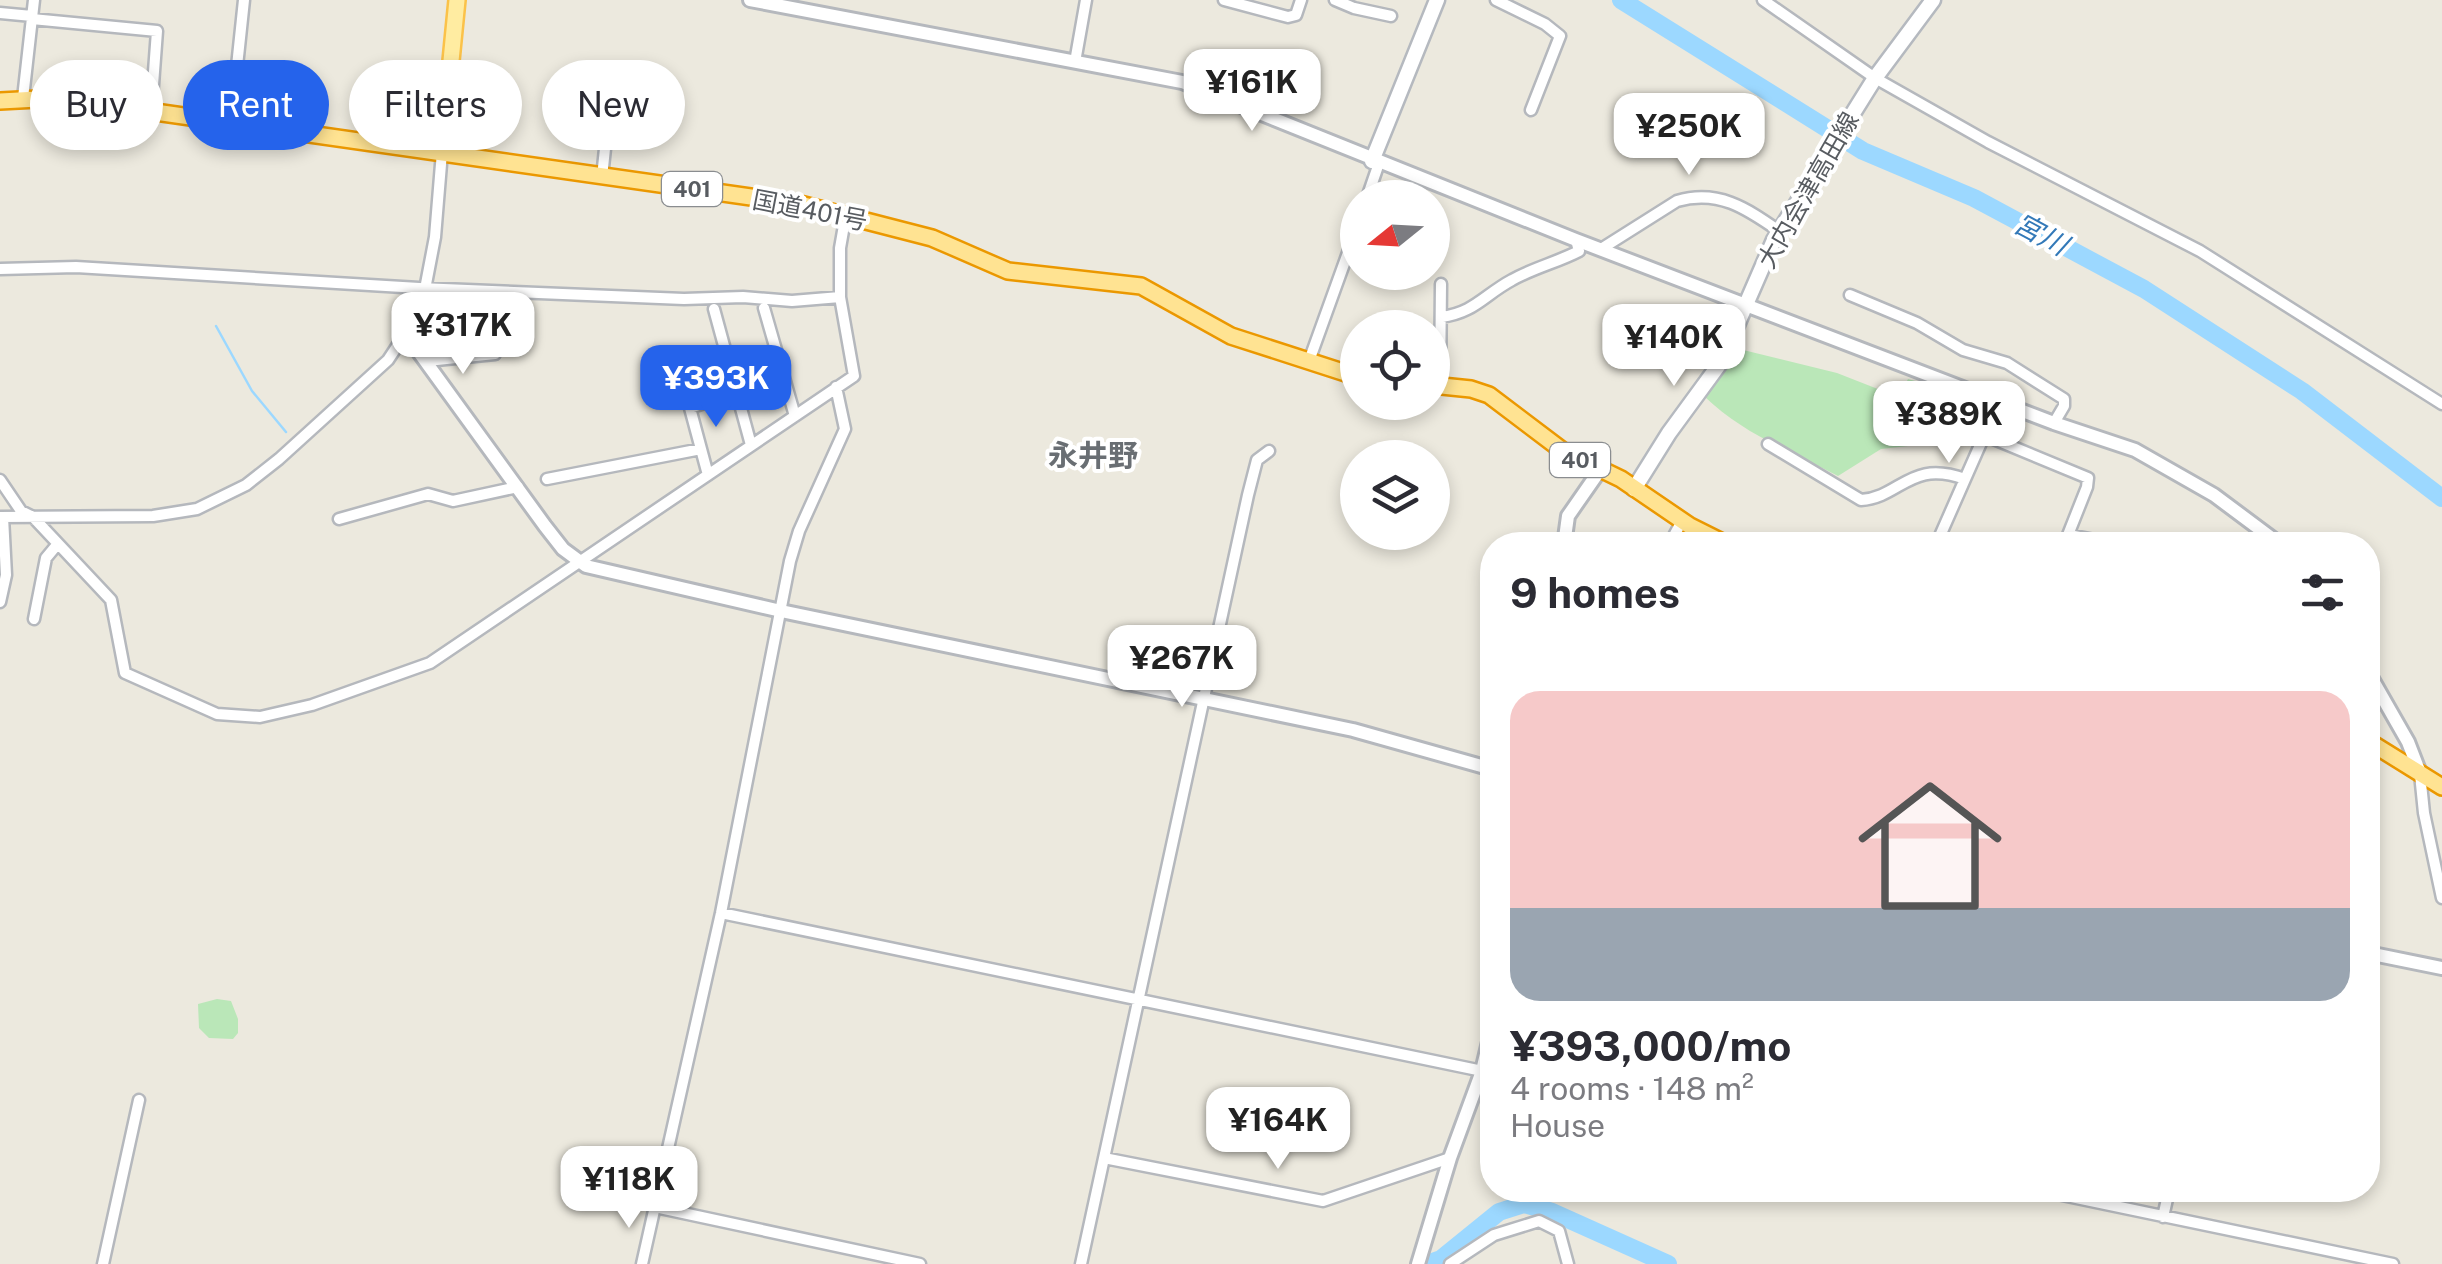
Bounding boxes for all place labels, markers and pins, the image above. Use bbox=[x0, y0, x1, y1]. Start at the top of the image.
pin: ¥161K bbox=[1182, 49, 1322, 134]
pin: ¥250K bbox=[1619, 93, 1759, 178]
pin: ¥317K bbox=[393, 292, 533, 377]
pin: ¥140K bbox=[1604, 304, 1744, 389]
pin: ¥393K bbox=[646, 345, 786, 430]
pin: ¥389K bbox=[1879, 381, 2019, 466]
pin: ¥267K bbox=[1112, 625, 1252, 710]
pin: ¥164K bbox=[1208, 1087, 1348, 1172]
pin: ¥118K bbox=[559, 1146, 699, 1231]

